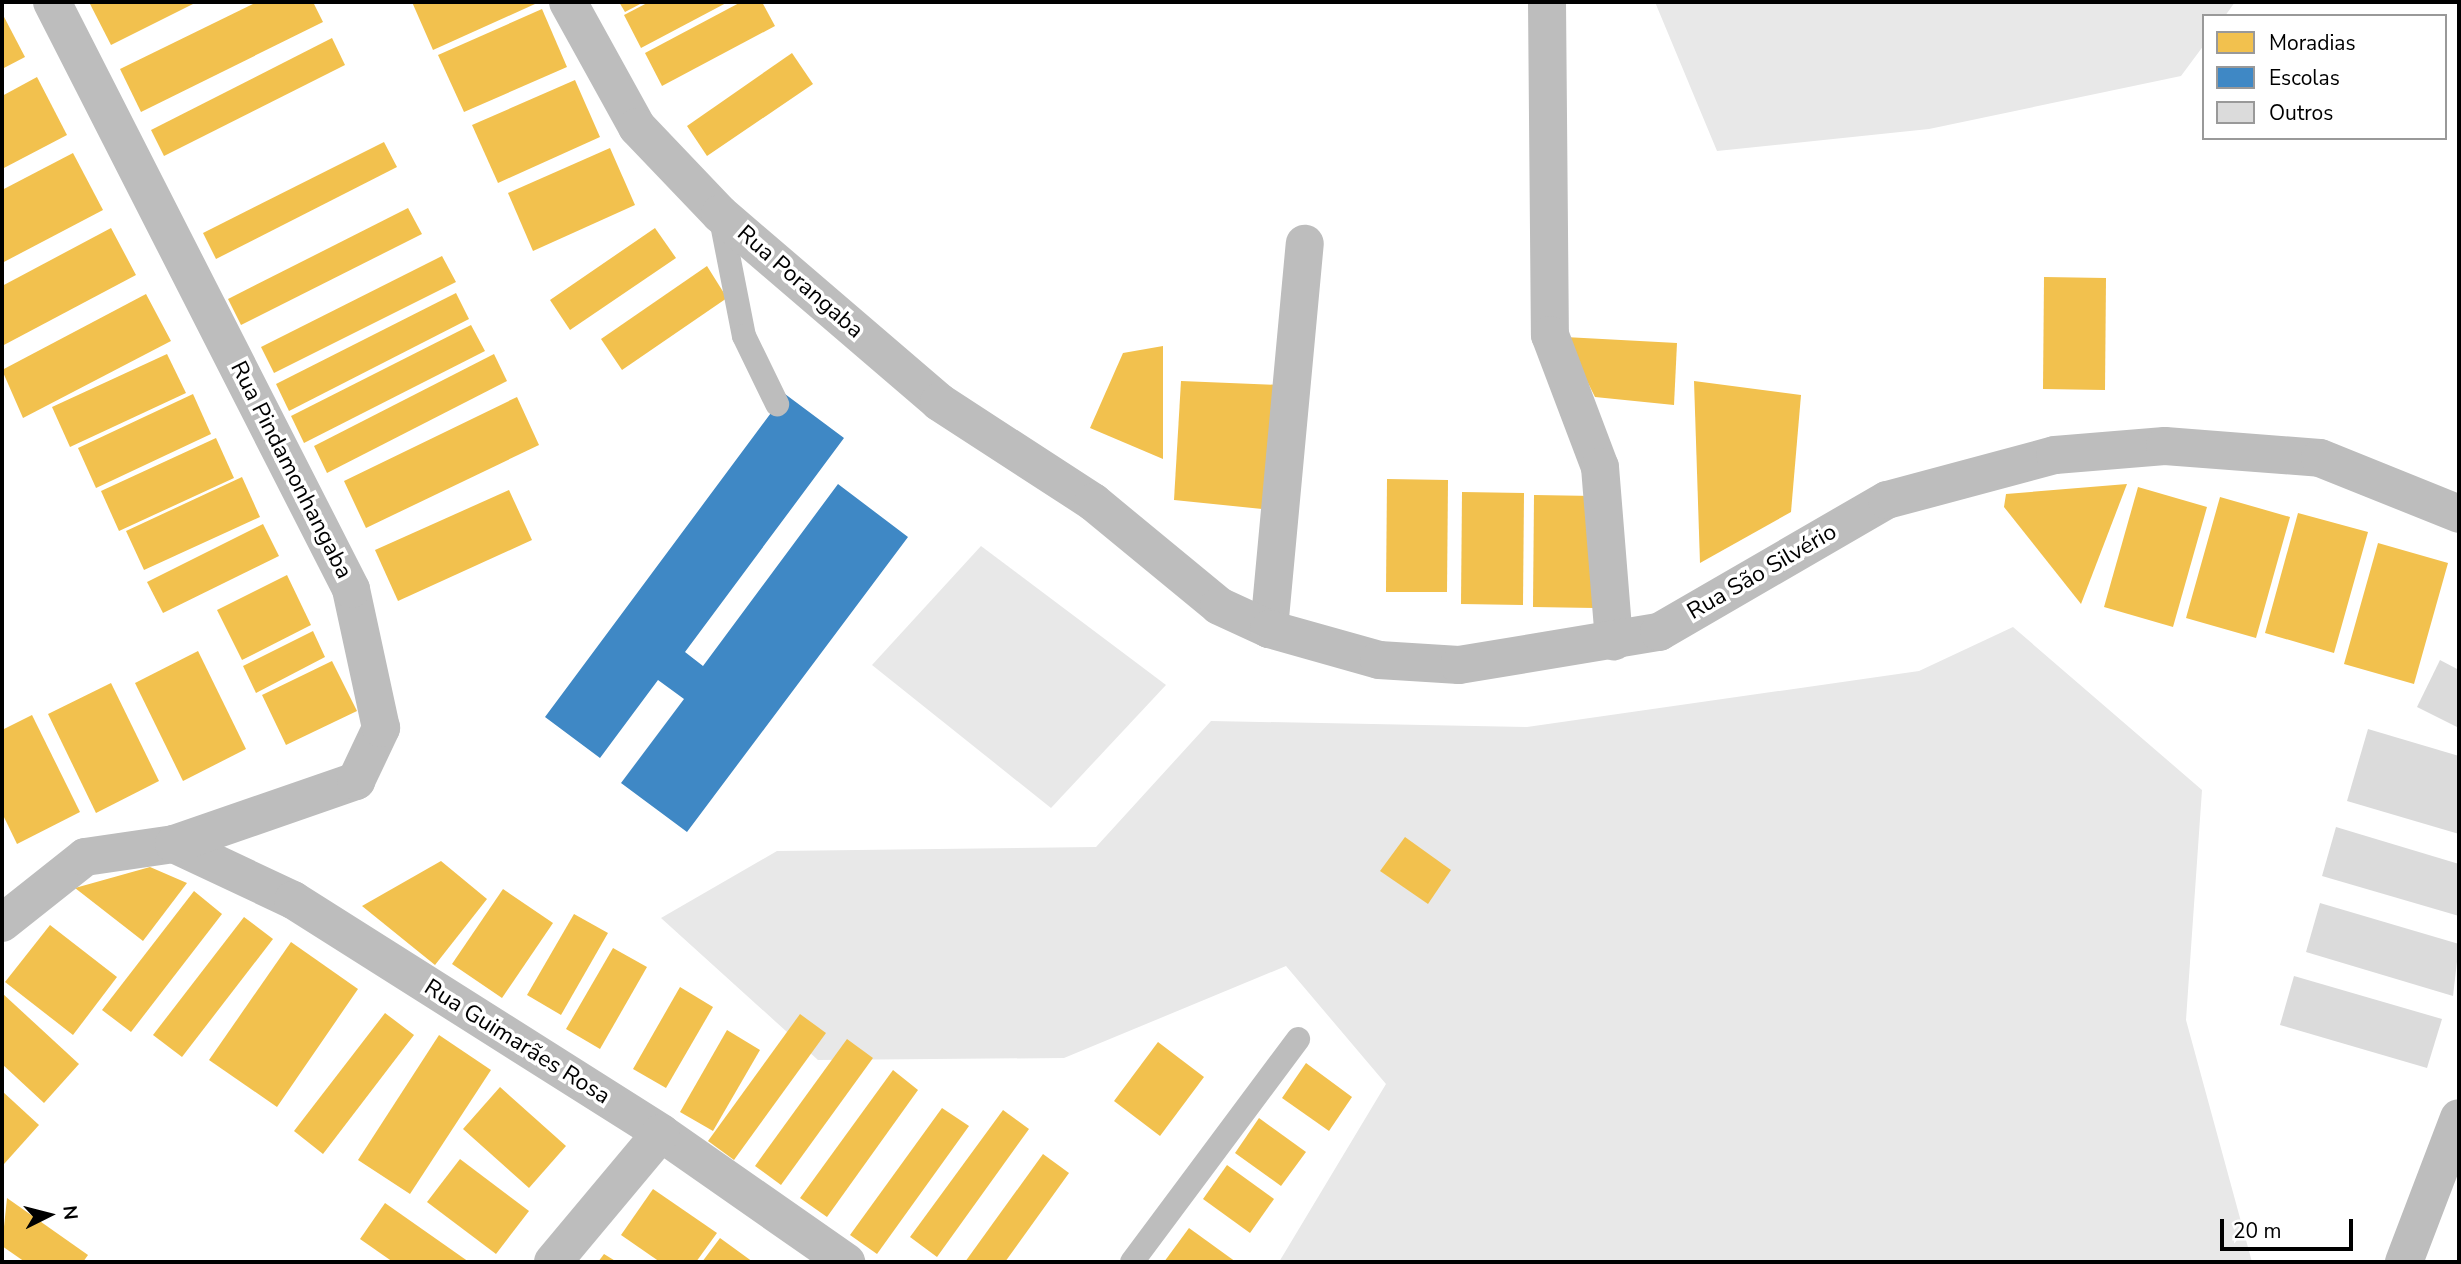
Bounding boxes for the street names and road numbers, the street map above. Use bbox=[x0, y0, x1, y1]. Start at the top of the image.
street label: Rua Porangaba bbox=[731, 220, 869, 344]
street label: Rua Pindamonhangaba bbox=[224, 357, 358, 583]
street label: Rua São Silvério bbox=[1682, 518, 1842, 626]
street label: Rua Guimarães Rosa bbox=[419, 974, 615, 1110]

